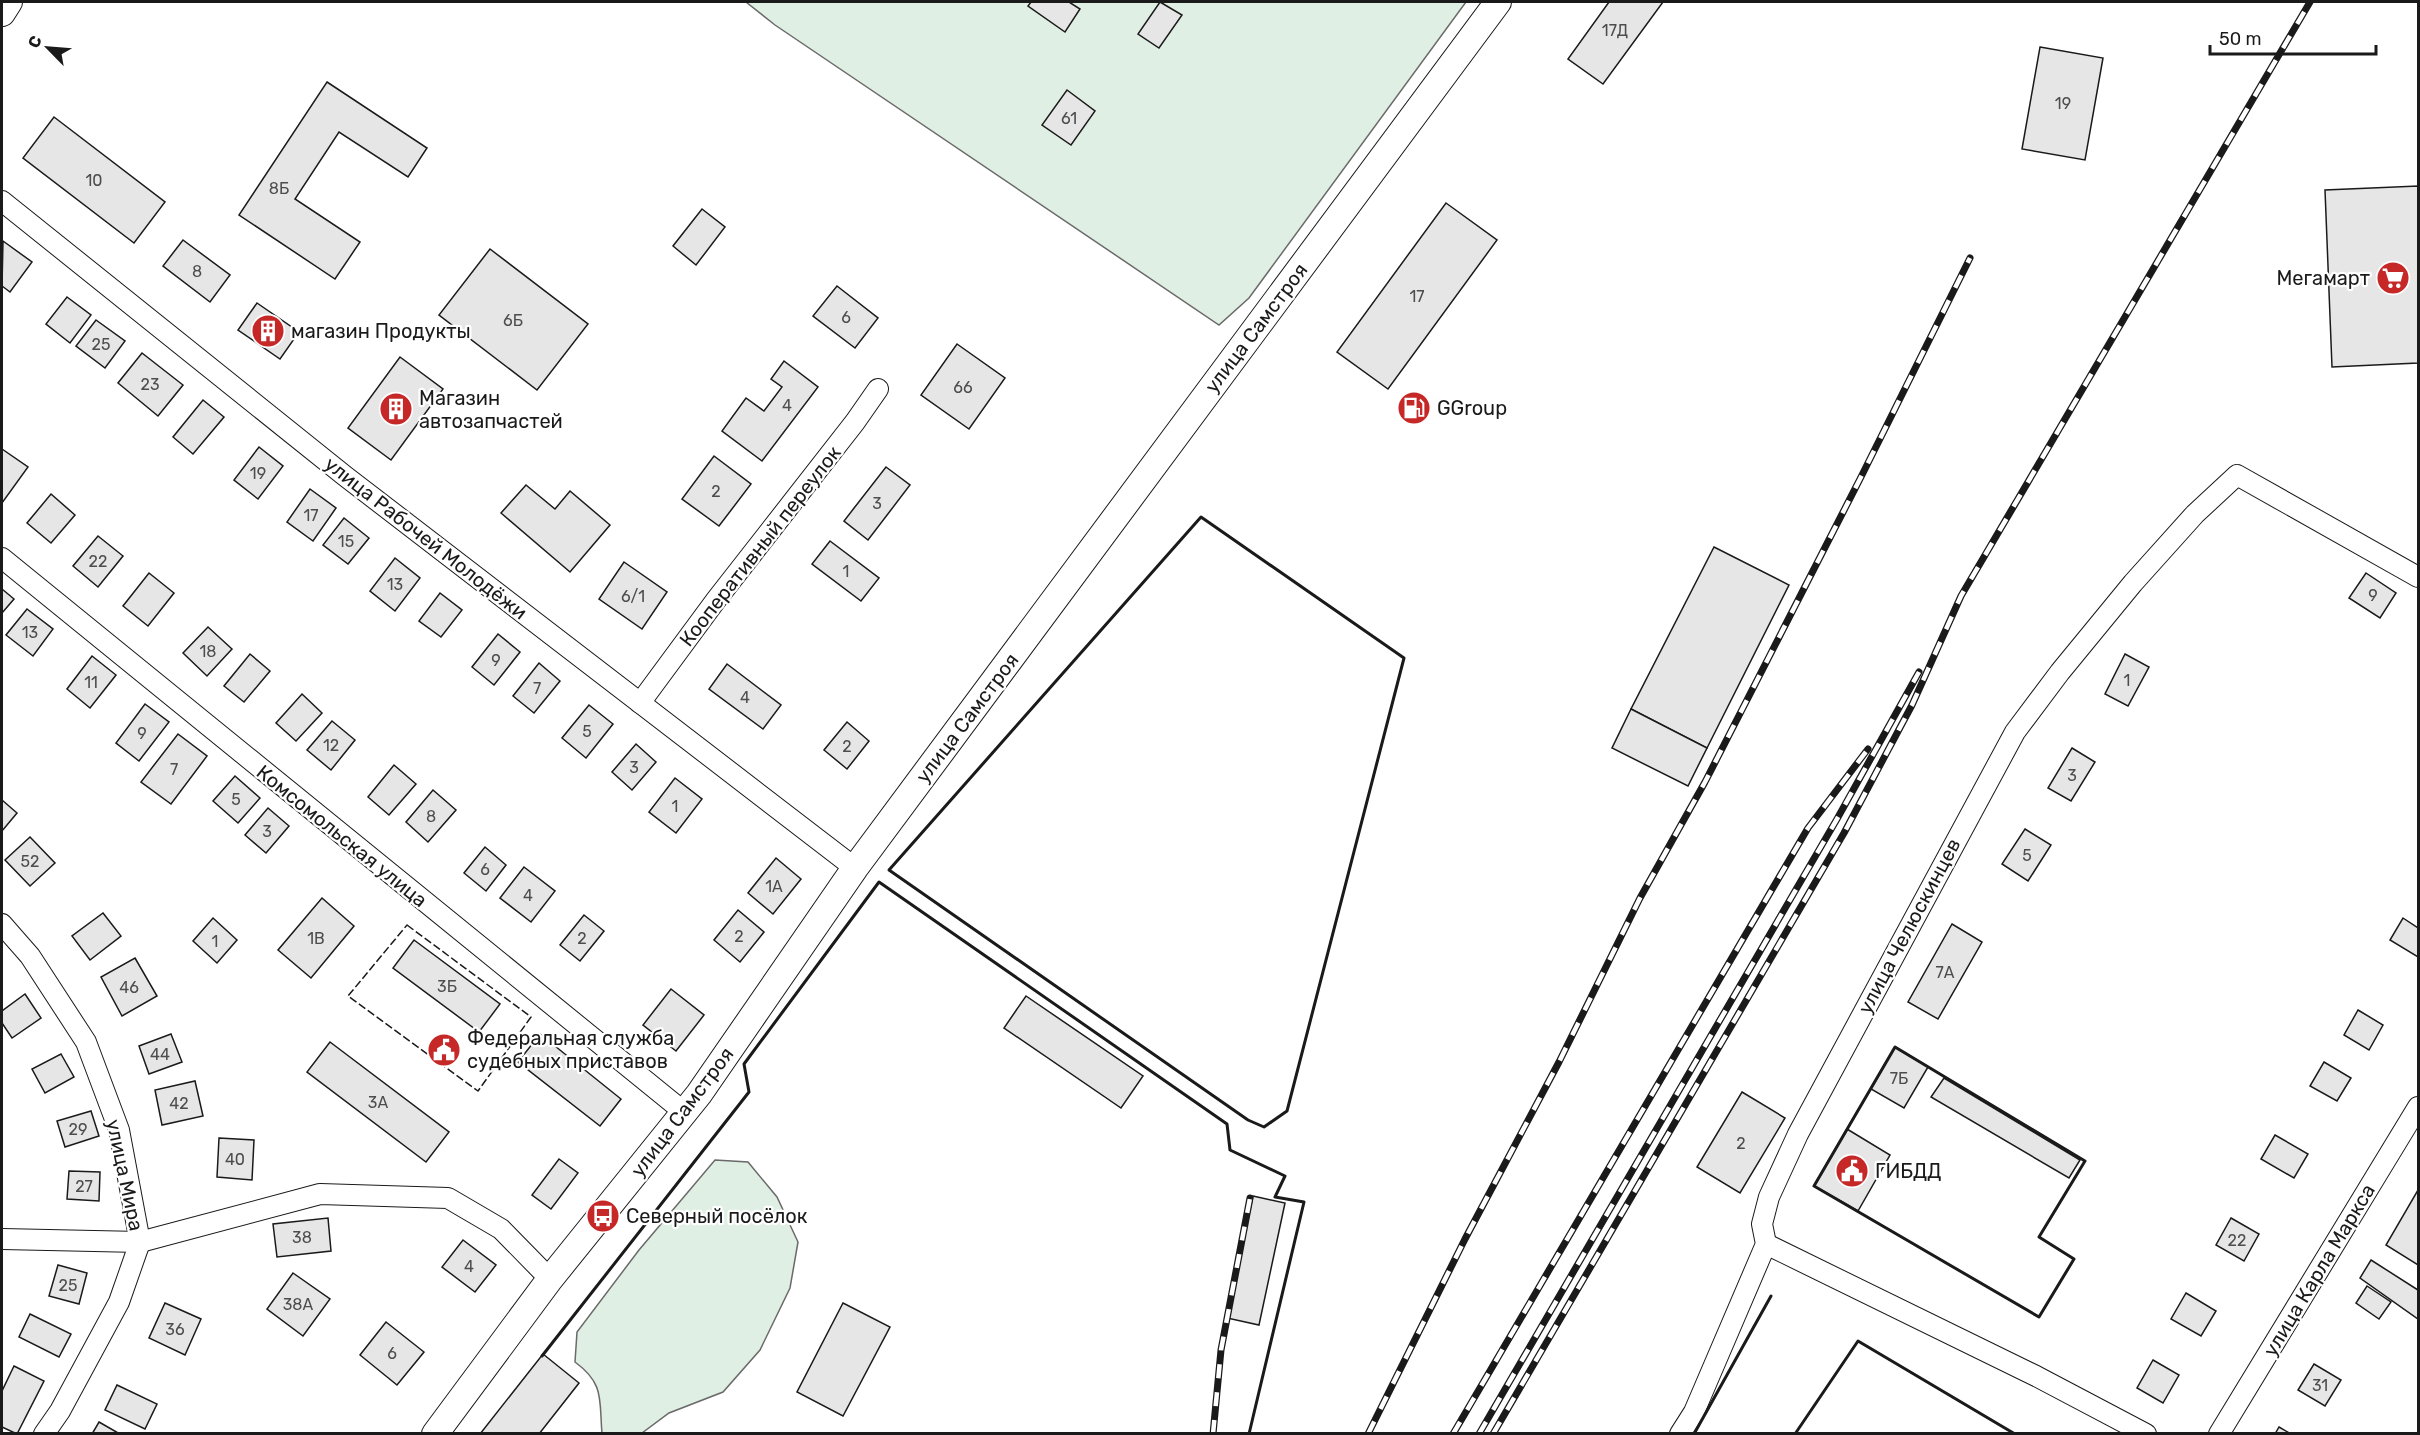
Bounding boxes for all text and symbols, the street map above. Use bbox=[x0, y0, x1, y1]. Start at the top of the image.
north arrow bbox=[18, 18, 78, 78]
scale bar bbox=[2210, 18, 2376, 56]
house number: 17Д bbox=[1602, 21, 1628, 40]
text: 50 m bbox=[2219, 28, 2262, 50]
text: С bbox=[24, 33, 46, 51]
house number: 19 bbox=[2055, 94, 2071, 113]
house number: 61 bbox=[1061, 109, 1077, 128]
house number: 10 bbox=[85, 171, 103, 190]
house number: 8Б bbox=[269, 179, 289, 198]
street label: улица Самстроя bbox=[1199, 258, 1313, 398]
supermarket icon: Мегамарт bbox=[2375, 260, 2411, 296]
house number: 8 bbox=[192, 262, 202, 281]
place label: Мегамарт bbox=[2276, 266, 2370, 290]
house number: 17 bbox=[1409, 287, 1425, 306]
house number: 6 bbox=[841, 308, 851, 327]
house number: 6Б bbox=[503, 311, 523, 330]
building icon: магазин Продукты bbox=[250, 313, 286, 349]
place label: магазин Продукты bbox=[291, 319, 471, 343]
house number: 25 bbox=[92, 335, 110, 354]
house number: 23 bbox=[140, 375, 160, 394]
house number: 66 bbox=[953, 378, 973, 397]
place label: Магазин автозапчастей bbox=[419, 386, 563, 433]
fuel station icon: GGroup bbox=[1396, 390, 1432, 426]
building icon: Магазин автозапчастей bbox=[378, 391, 414, 427]
house number: 4 bbox=[782, 396, 792, 415]
place label: GGroup bbox=[1437, 396, 1507, 420]
street label: Кооперативный переулок bbox=[674, 441, 846, 651]
street label: улица Рабочей Молодёжи bbox=[320, 451, 532, 625]
house number: 19 bbox=[250, 464, 266, 483]
house number: 2 bbox=[711, 482, 721, 501]
house number: 3 bbox=[872, 494, 882, 513]
house number: 17 bbox=[303, 506, 319, 525]
house number: 15 bbox=[338, 532, 354, 551]
house number: 22 bbox=[89, 552, 107, 571]
house number: 1 bbox=[843, 562, 849, 581]
house number: 13 bbox=[387, 575, 403, 594]
house number: 9 bbox=[2368, 586, 2378, 605]
house number: 6/1 bbox=[621, 587, 645, 606]
house number: 13 bbox=[22, 623, 38, 642]
house number: 18 bbox=[199, 642, 217, 661]
street label: улица Самстроя bbox=[910, 648, 1024, 788]
house number: 9 bbox=[491, 651, 501, 670]
house number: 1 bbox=[2124, 671, 2130, 690]
house number: 11 bbox=[84, 673, 98, 692]
house number: 7 bbox=[533, 679, 541, 698]
house number: 4 bbox=[740, 688, 750, 707]
house number: 5 bbox=[582, 722, 592, 741]
house number: 9 bbox=[137, 724, 147, 743]
house number: 12 bbox=[323, 736, 339, 755]
house number: 2 bbox=[842, 737, 852, 756]
house number: 3 bbox=[629, 758, 639, 777]
house number: 7 bbox=[170, 760, 178, 779]
street label: Комсомольская улица bbox=[252, 760, 432, 912]
house number: 3 bbox=[2067, 766, 2077, 785]
house number: 5 bbox=[231, 790, 241, 809]
house number: 1 bbox=[672, 797, 678, 816]
house number: 8 bbox=[426, 807, 436, 826]
house number: 3 bbox=[262, 822, 272, 841]
street label: улица Челюскинцев bbox=[1853, 834, 1965, 1018]
house number: 5 bbox=[2022, 846, 2032, 865]
house number: 52 bbox=[21, 852, 39, 871]
house number: 6 bbox=[480, 860, 490, 879]
house number: 1А bbox=[765, 877, 783, 896]
house number: 4 bbox=[523, 886, 533, 905]
house number: 2 bbox=[734, 927, 744, 946]
house number: 1В bbox=[307, 929, 325, 948]
house number: 2 bbox=[577, 929, 587, 948]
house number: 1 bbox=[212, 932, 218, 951]
house number: 7А bbox=[1936, 963, 1955, 982]
house number: 3Б bbox=[437, 977, 457, 996]
house number: 46 bbox=[119, 978, 139, 997]
place label: Федеральная служба судебных приставов bbox=[467, 1026, 674, 1073]
public building icon: Федеральная служба судебных приставов bbox=[426, 1032, 462, 1068]
street label: улица Самстроя bbox=[625, 1042, 739, 1182]
house number: 44 bbox=[150, 1045, 170, 1064]
house number: 7Б bbox=[1890, 1069, 1908, 1088]
house number: 3А bbox=[368, 1093, 388, 1112]
house number: 42 bbox=[169, 1094, 189, 1113]
street label: улица Мира bbox=[101, 1117, 149, 1233]
house number: 29 bbox=[69, 1120, 87, 1139]
house number: 2 bbox=[1736, 1134, 1746, 1153]
house number: 40 bbox=[225, 1150, 245, 1169]
public building icon: ГИБДД bbox=[1834, 1153, 1870, 1189]
place label: ГИБДД bbox=[1875, 1159, 1941, 1183]
house number: 27 bbox=[75, 1177, 93, 1196]
street label: улица Карла Маркса bbox=[2258, 1180, 2380, 1360]
bus stop icon: Северный посёлок bbox=[585, 1198, 621, 1234]
place label: Северный посёлок bbox=[626, 1204, 808, 1228]
house number: 38 bbox=[292, 1228, 312, 1247]
house number: 22 bbox=[2228, 1231, 2246, 1250]
house number: 4 bbox=[464, 1257, 474, 1276]
house number: 25 bbox=[59, 1276, 77, 1295]
house number: 38А bbox=[283, 1295, 314, 1314]
house number: 36 bbox=[165, 1320, 185, 1339]
house number: 6 bbox=[387, 1344, 397, 1363]
house number: 31 bbox=[2312, 1376, 2328, 1395]

